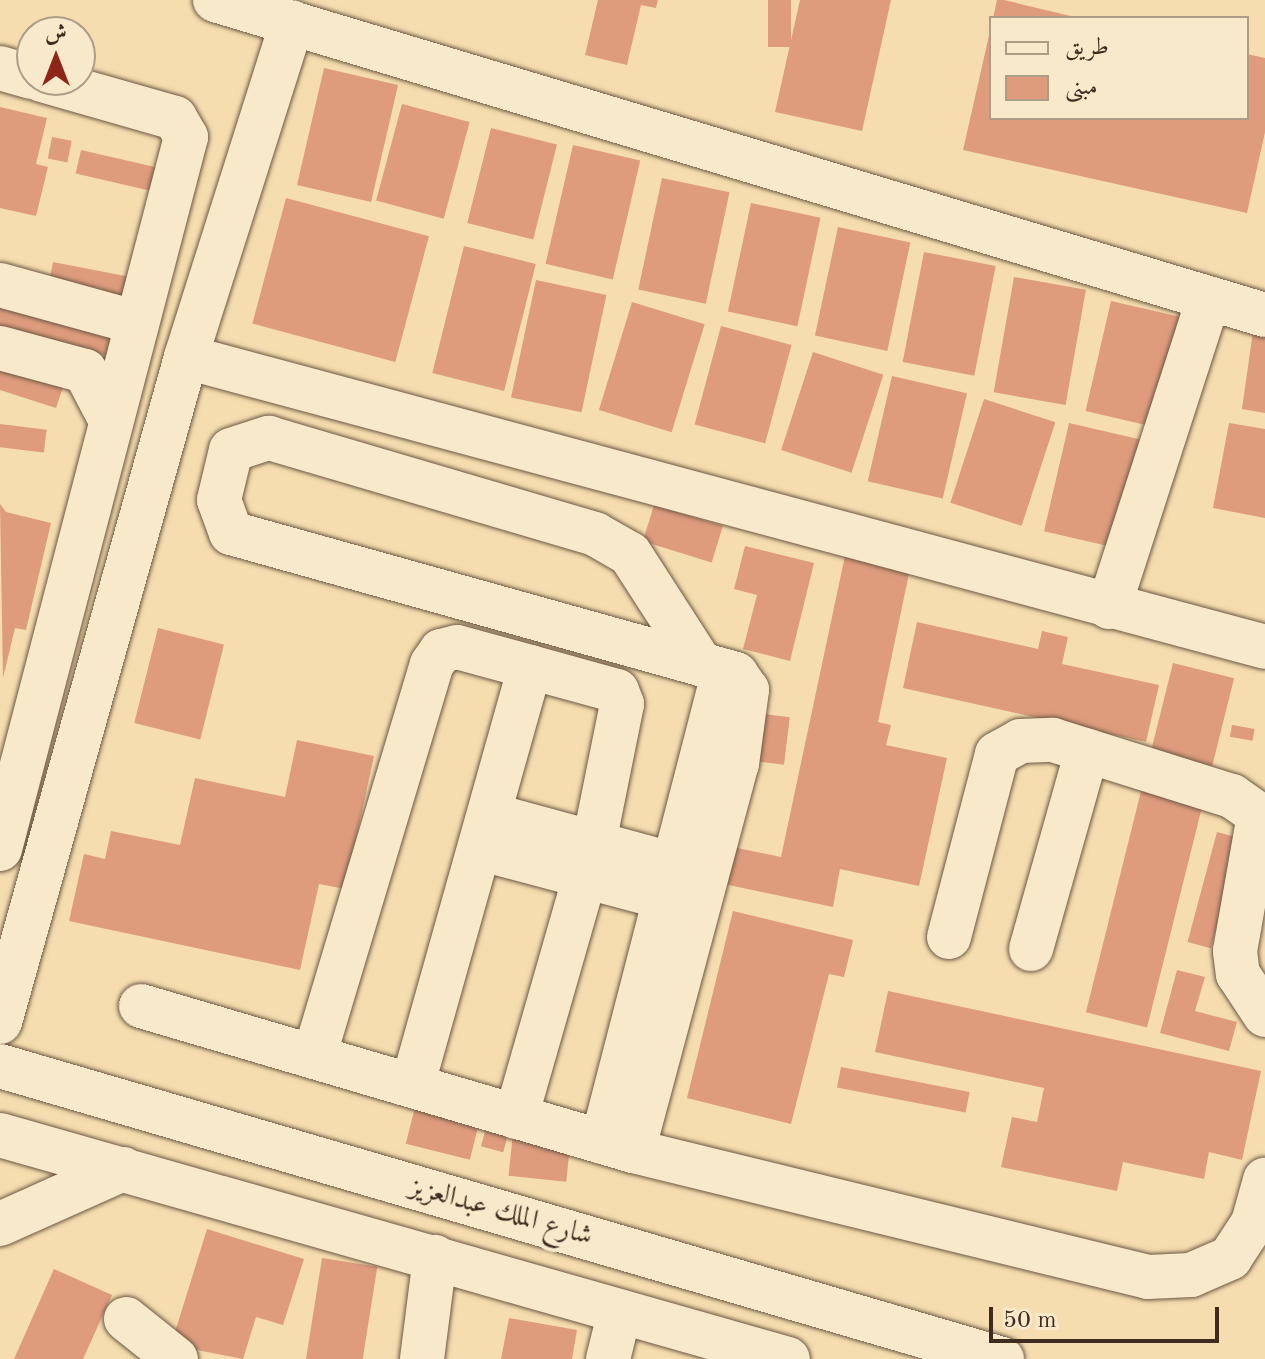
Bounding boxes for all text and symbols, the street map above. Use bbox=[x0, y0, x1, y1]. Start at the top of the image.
north arrow bbox=[16, 16, 96, 96]
legend bbox=[989, 16, 1249, 120]
text: ش bbox=[45, 23, 67, 45]
text: طريق bbox=[1065, 36, 1109, 60]
text: مبنى bbox=[1065, 76, 1098, 100]
street label: شارع الملك عبدالعزيز bbox=[406, 1170, 596, 1254]
scale bar bbox=[993, 1291, 1223, 1341]
text: 50 m bbox=[1003, 1309, 1057, 1333]

